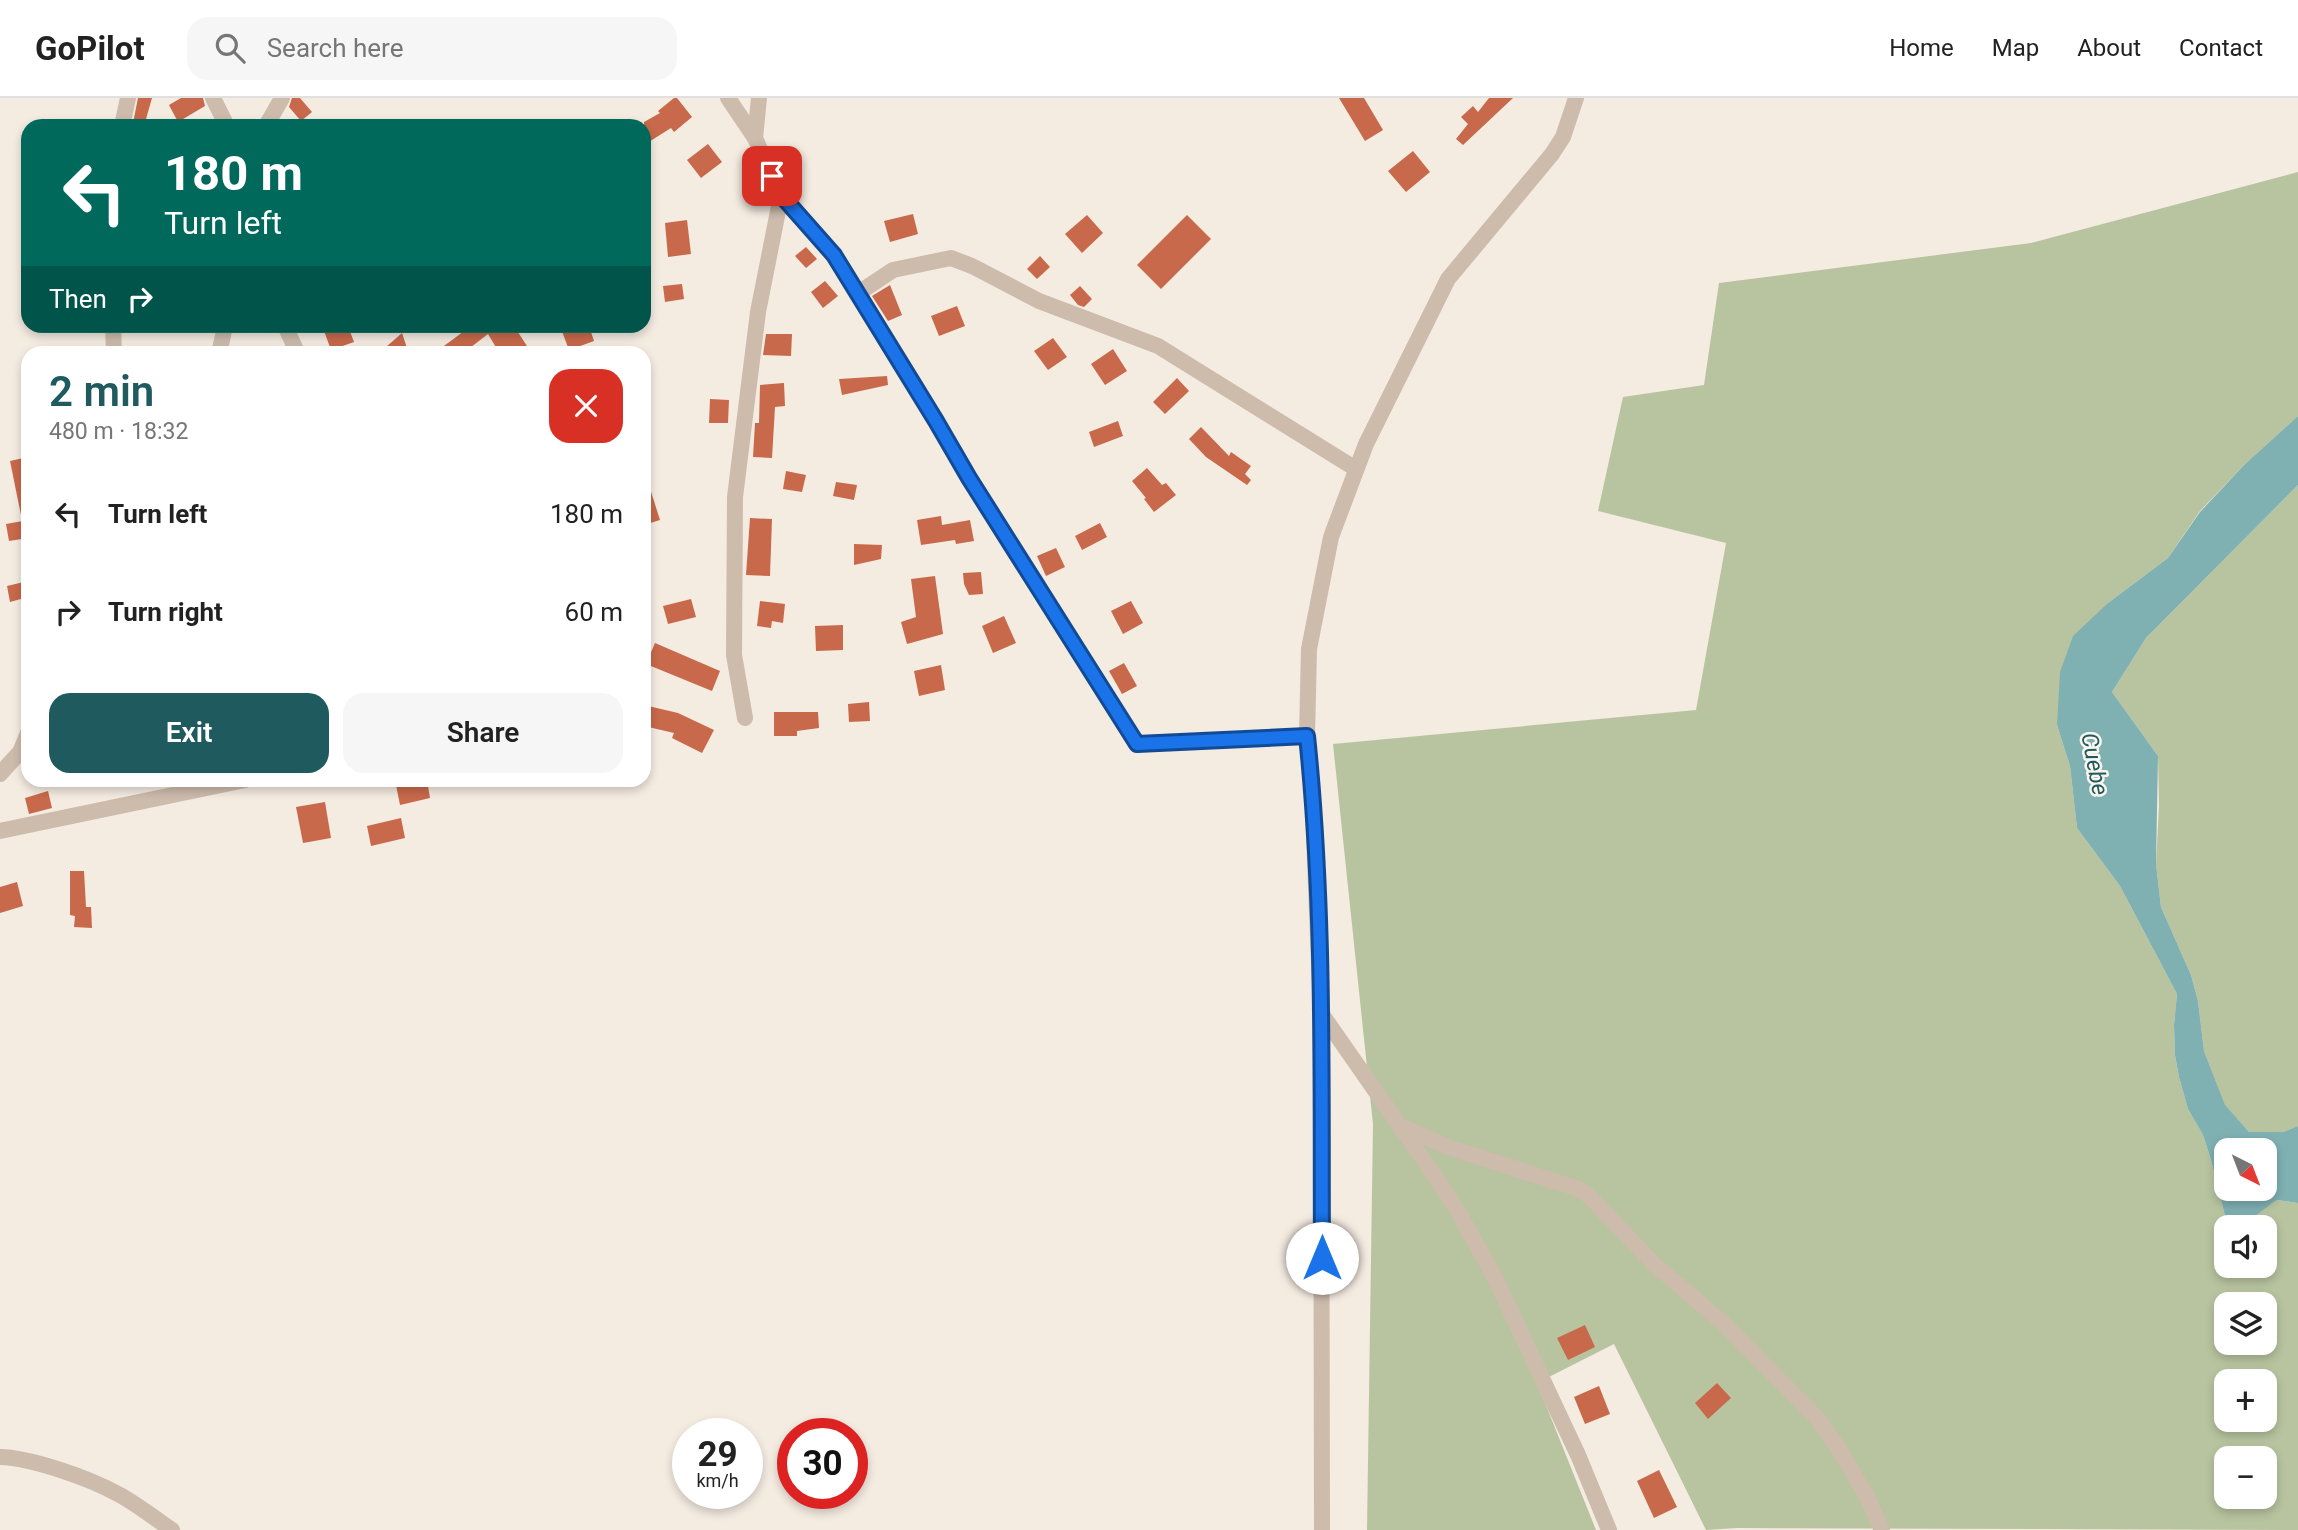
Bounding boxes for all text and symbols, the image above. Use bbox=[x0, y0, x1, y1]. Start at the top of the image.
search box bbox=[187, 17, 677, 80]
text: GoPilot bbox=[35, 29, 145, 68]
icon: search bbox=[211, 29, 249, 67]
text: Search here bbox=[267, 33, 403, 63]
text: Home bbox=[1889, 34, 1954, 62]
text: Map bbox=[1992, 34, 2039, 62]
text: About bbox=[2077, 34, 2141, 62]
text: Contact bbox=[2179, 34, 2263, 62]
text: 180 m bbox=[164, 145, 303, 202]
pin bbox=[742, 146, 802, 206]
icon: left bbox=[49, 147, 140, 238]
icon: arrive bbox=[753, 157, 791, 195]
text: Turn left bbox=[164, 204, 282, 242]
icon: right bbox=[121, 280, 159, 318]
text: Then bbox=[49, 284, 107, 314]
text: 2 min bbox=[49, 367, 154, 416]
button: close bbox=[549, 369, 623, 443]
text: 480 m · 18:32 bbox=[49, 418, 188, 445]
icon: left bbox=[49, 495, 87, 533]
text: Turn left bbox=[108, 499, 207, 529]
text: 180 m bbox=[550, 499, 623, 529]
icon: right bbox=[49, 593, 87, 631]
text: Turn right bbox=[108, 597, 223, 627]
text: 60 m bbox=[565, 597, 623, 627]
button: Exit bbox=[49, 693, 329, 773]
button: Share bbox=[343, 693, 623, 773]
water label: Cuebe bbox=[2075, 731, 2114, 798]
north arrow bbox=[2214, 1138, 2277, 1200]
map controls bbox=[2214, 1138, 2277, 1509]
button: sound bbox=[2214, 1215, 2277, 1278]
position arrow bbox=[1285, 1221, 1359, 1295]
button: layers bbox=[2214, 1292, 2277, 1355]
button: + bbox=[2214, 1369, 2277, 1432]
speed limit sign: 30 bbox=[777, 1418, 868, 1509]
text: 29 bbox=[697, 1434, 738, 1475]
button: − bbox=[2214, 1446, 2277, 1509]
text: km/h bbox=[696, 1470, 739, 1491]

